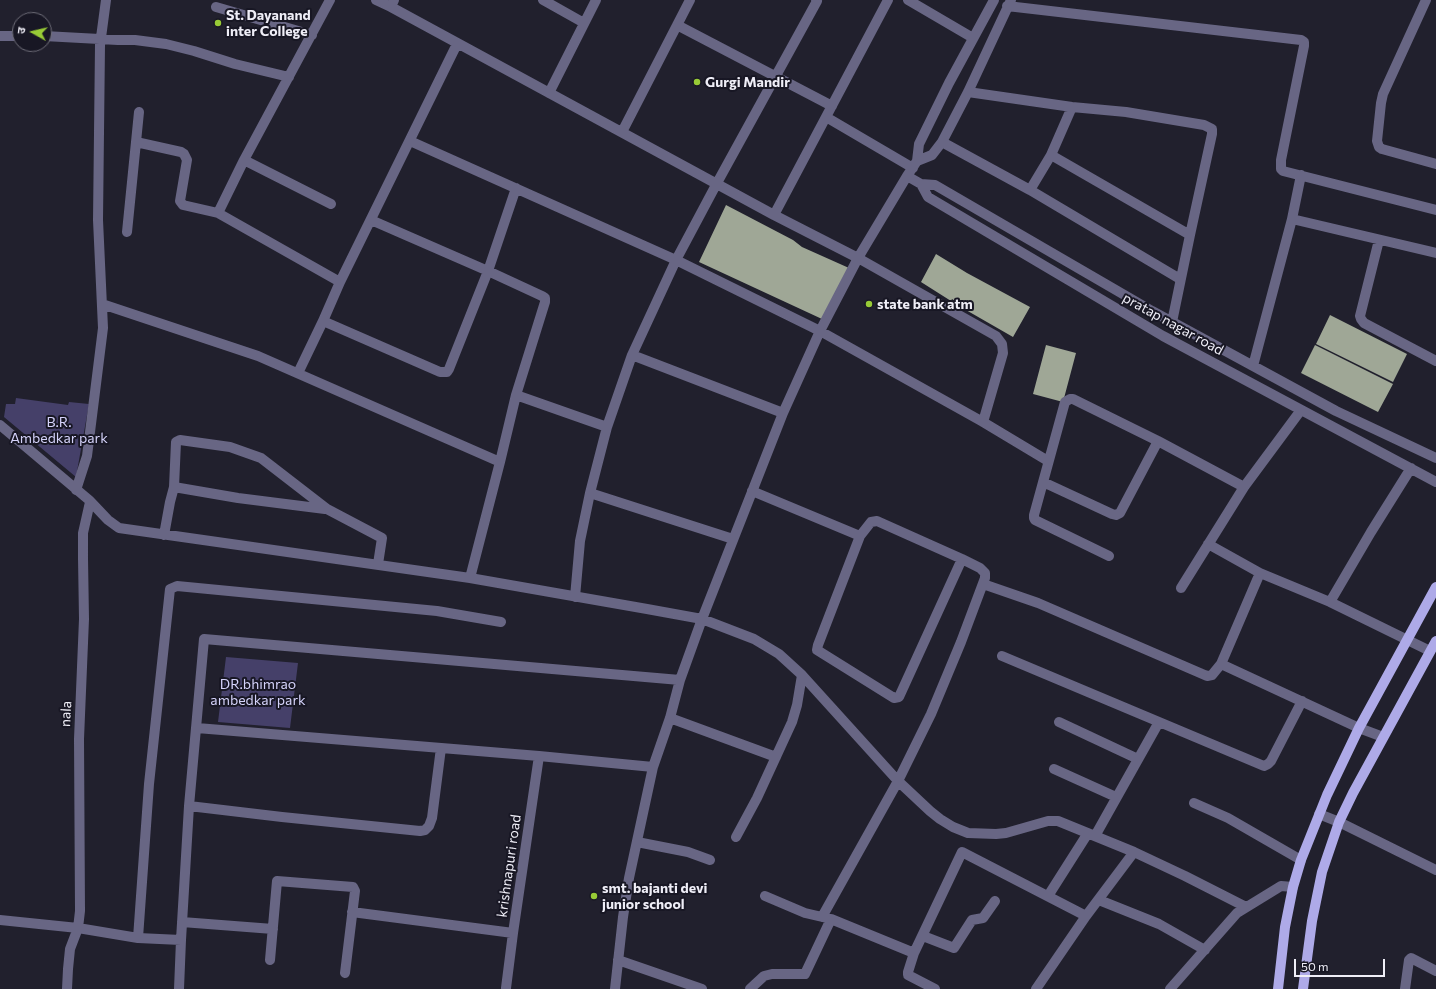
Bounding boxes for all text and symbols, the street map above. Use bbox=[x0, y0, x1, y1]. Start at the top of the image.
place label: St. Dayanand inter College bbox=[226, 7, 311, 40]
north arrow bbox=[12, 12, 52, 52]
marker: St. Dayanand inter College bbox=[213, 18, 223, 28]
text: उ bbox=[14, 26, 27, 34]
place label: Gurgi Mandir bbox=[705, 74, 790, 90]
marker: Gurgi Mandir bbox=[692, 77, 702, 87]
street label: pratap nagar road bbox=[1120, 289, 1226, 359]
place label: state bank atm bbox=[877, 296, 973, 312]
marker: state bank atm bbox=[864, 299, 874, 309]
park label: B.R. Ambedkar park bbox=[10, 414, 108, 446]
park label: DR.bhimrao ambedkar park bbox=[210, 676, 306, 708]
street label: nala bbox=[57, 700, 75, 728]
street label: krishnapuri road bbox=[493, 814, 525, 918]
place label: smt. bajanti devi junior school bbox=[602, 880, 707, 912]
marker: smt. bajanti devi junior school bbox=[589, 891, 599, 901]
scale bar bbox=[1296, 951, 1387, 977]
text: 50 m bbox=[1301, 959, 1329, 973]

